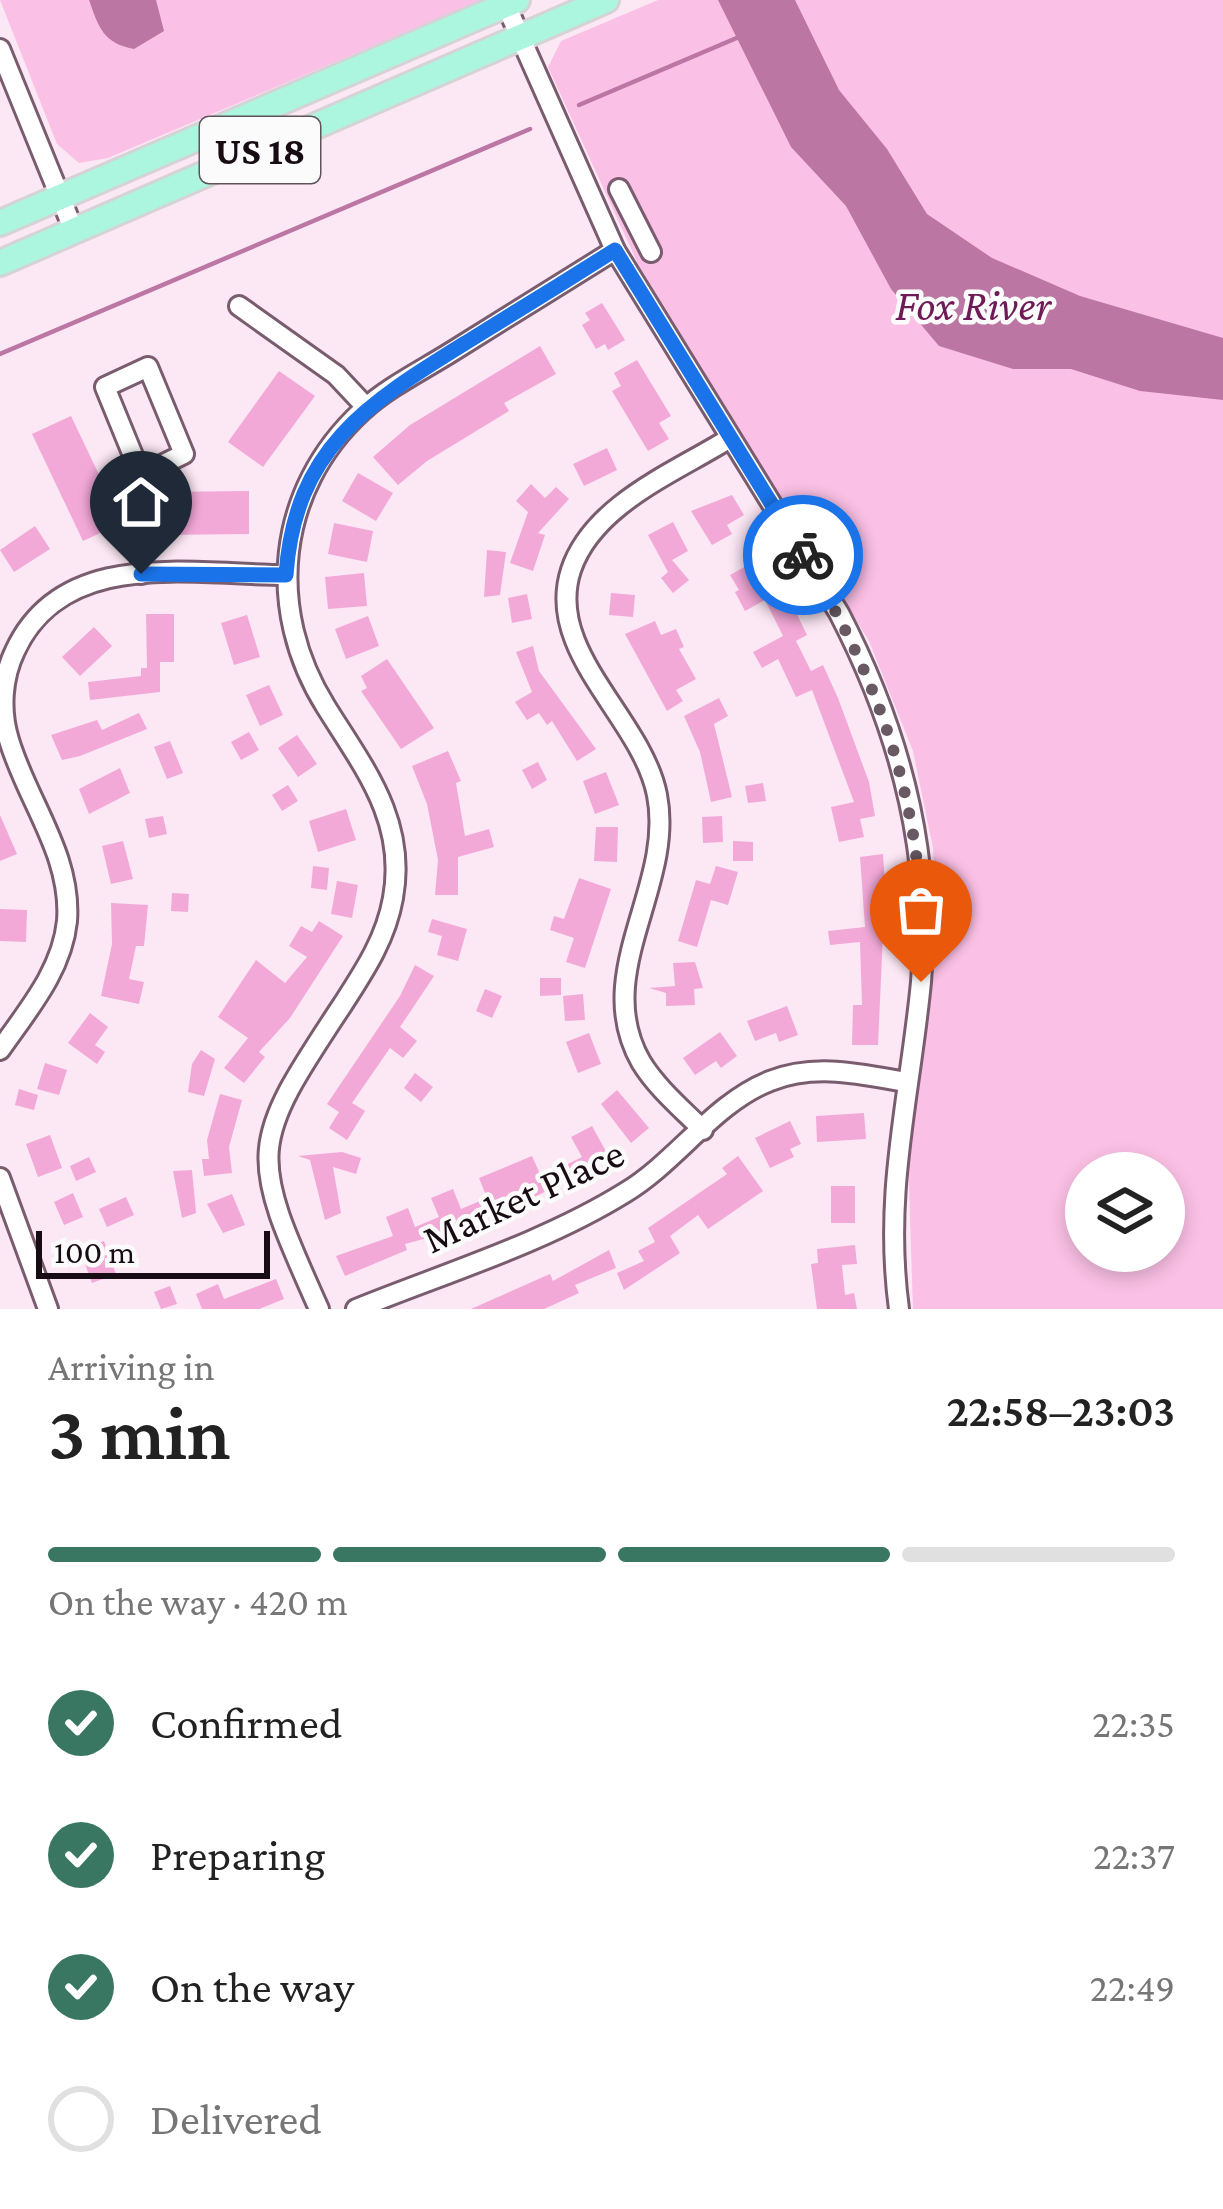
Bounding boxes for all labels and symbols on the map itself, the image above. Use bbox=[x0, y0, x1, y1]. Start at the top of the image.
road number: US 18 bbox=[200, 117, 320, 183]
water label: Fox River bbox=[895, 280, 1052, 330]
pin bbox=[90, 451, 192, 574]
courier bbox=[743, 495, 863, 615]
pin bbox=[870, 859, 972, 982]
street label: Market Place bbox=[415, 1128, 631, 1262]
scale bar bbox=[36, 1225, 270, 1278]

